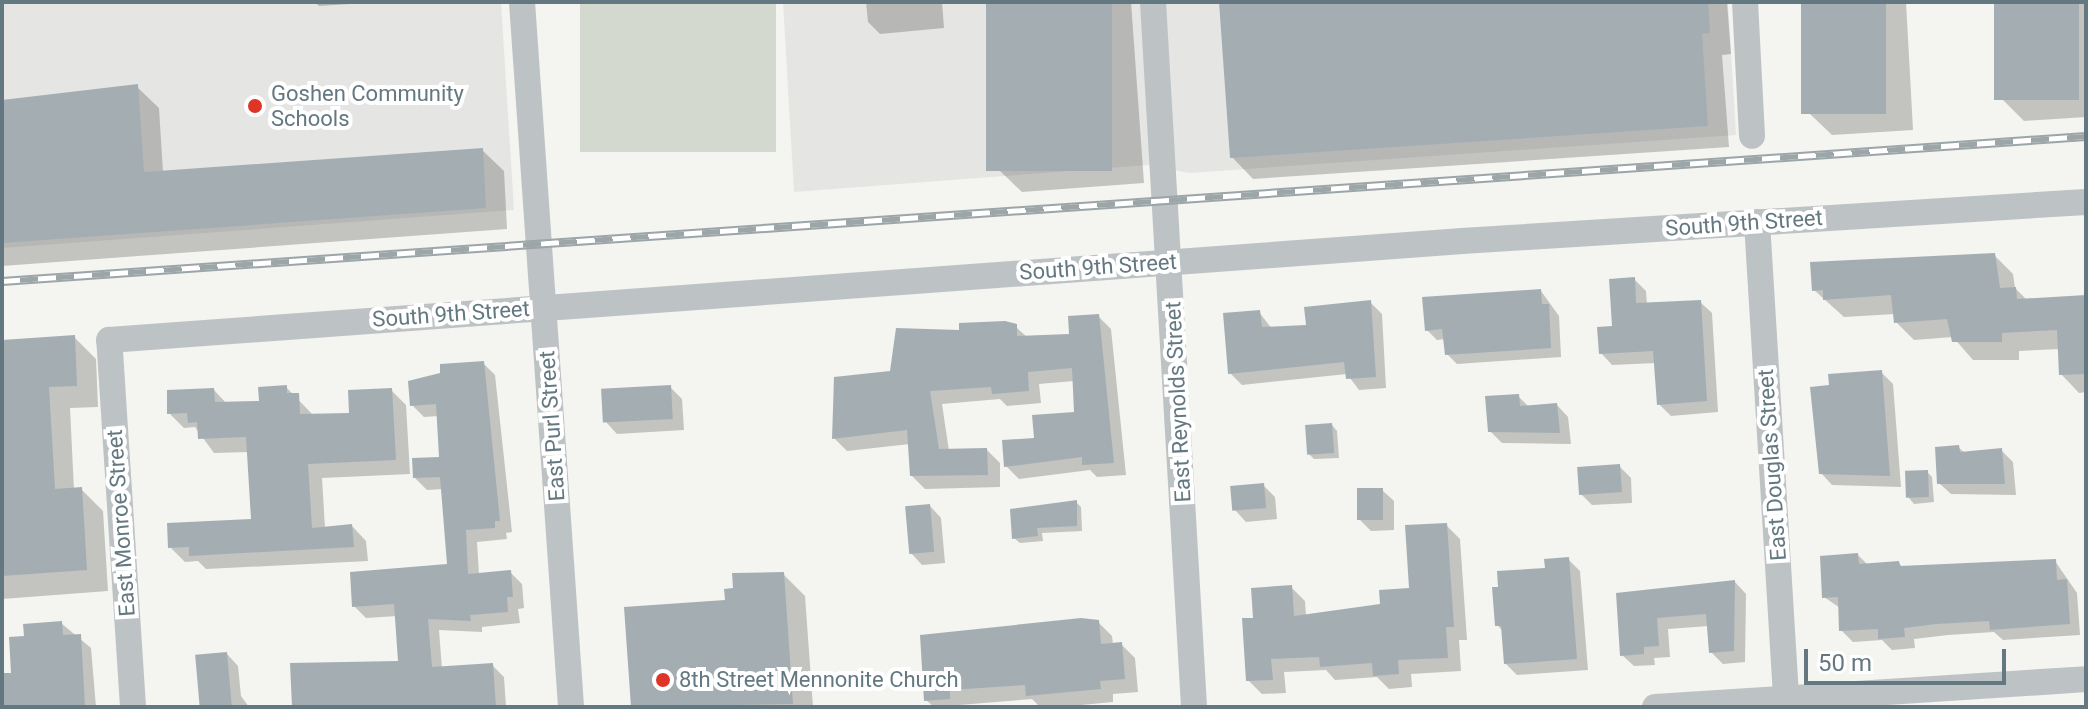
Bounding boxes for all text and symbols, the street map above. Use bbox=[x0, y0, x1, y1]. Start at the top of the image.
place label: Goshen Community Schools bbox=[271, 80, 464, 132]
marker: Goshen Community Schools bbox=[246, 97, 264, 115]
street label: South 9th Street bbox=[1664, 204, 1824, 242]
street label: South 9th Street bbox=[1018, 248, 1178, 286]
street label: South 9th Street bbox=[371, 295, 531, 333]
street label: East Reynolds Street bbox=[1160, 301, 1196, 503]
street label: East Purl Street bbox=[534, 350, 570, 502]
street label: East Douglas Street bbox=[1752, 368, 1792, 562]
street label: East Monroe Street bbox=[101, 429, 141, 617]
scale bar bbox=[1808, 633, 2010, 683]
text: 50 m bbox=[1818, 649, 1872, 677]
place label: 8th Street Mennonite Church bbox=[679, 667, 959, 693]
marker: 8th Street Mennonite Church bbox=[654, 671, 672, 689]

